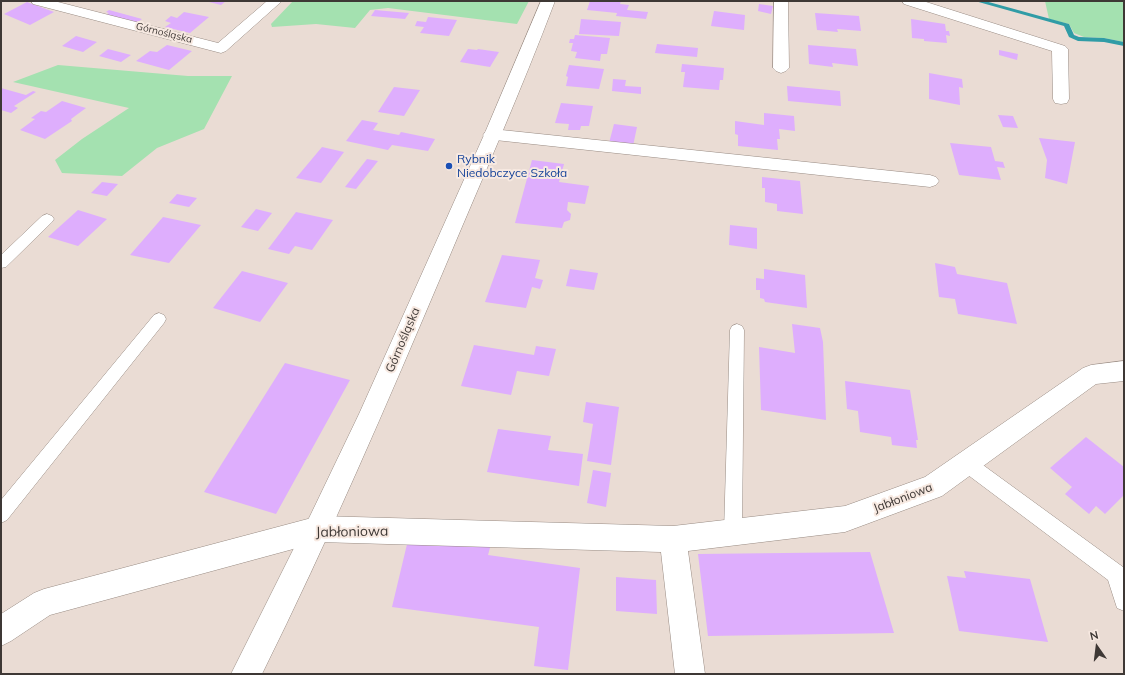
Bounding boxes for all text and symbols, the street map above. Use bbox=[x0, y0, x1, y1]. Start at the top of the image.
street label: Górnośląska bbox=[135, 20, 193, 46]
place label: Rybnik Niedobczyce Szkoła bbox=[457, 152, 567, 180]
marker: Rybnik Niedobczyce Szkoła bbox=[444, 161, 454, 171]
street label: Górnośląska bbox=[383, 305, 423, 375]
street label: Jabłoniowa bbox=[871, 480, 935, 516]
street label: Jabłoniowa bbox=[316, 523, 388, 541]
north arrow bbox=[1077, 627, 1117, 667]
text: N bbox=[1088, 628, 1100, 643]

